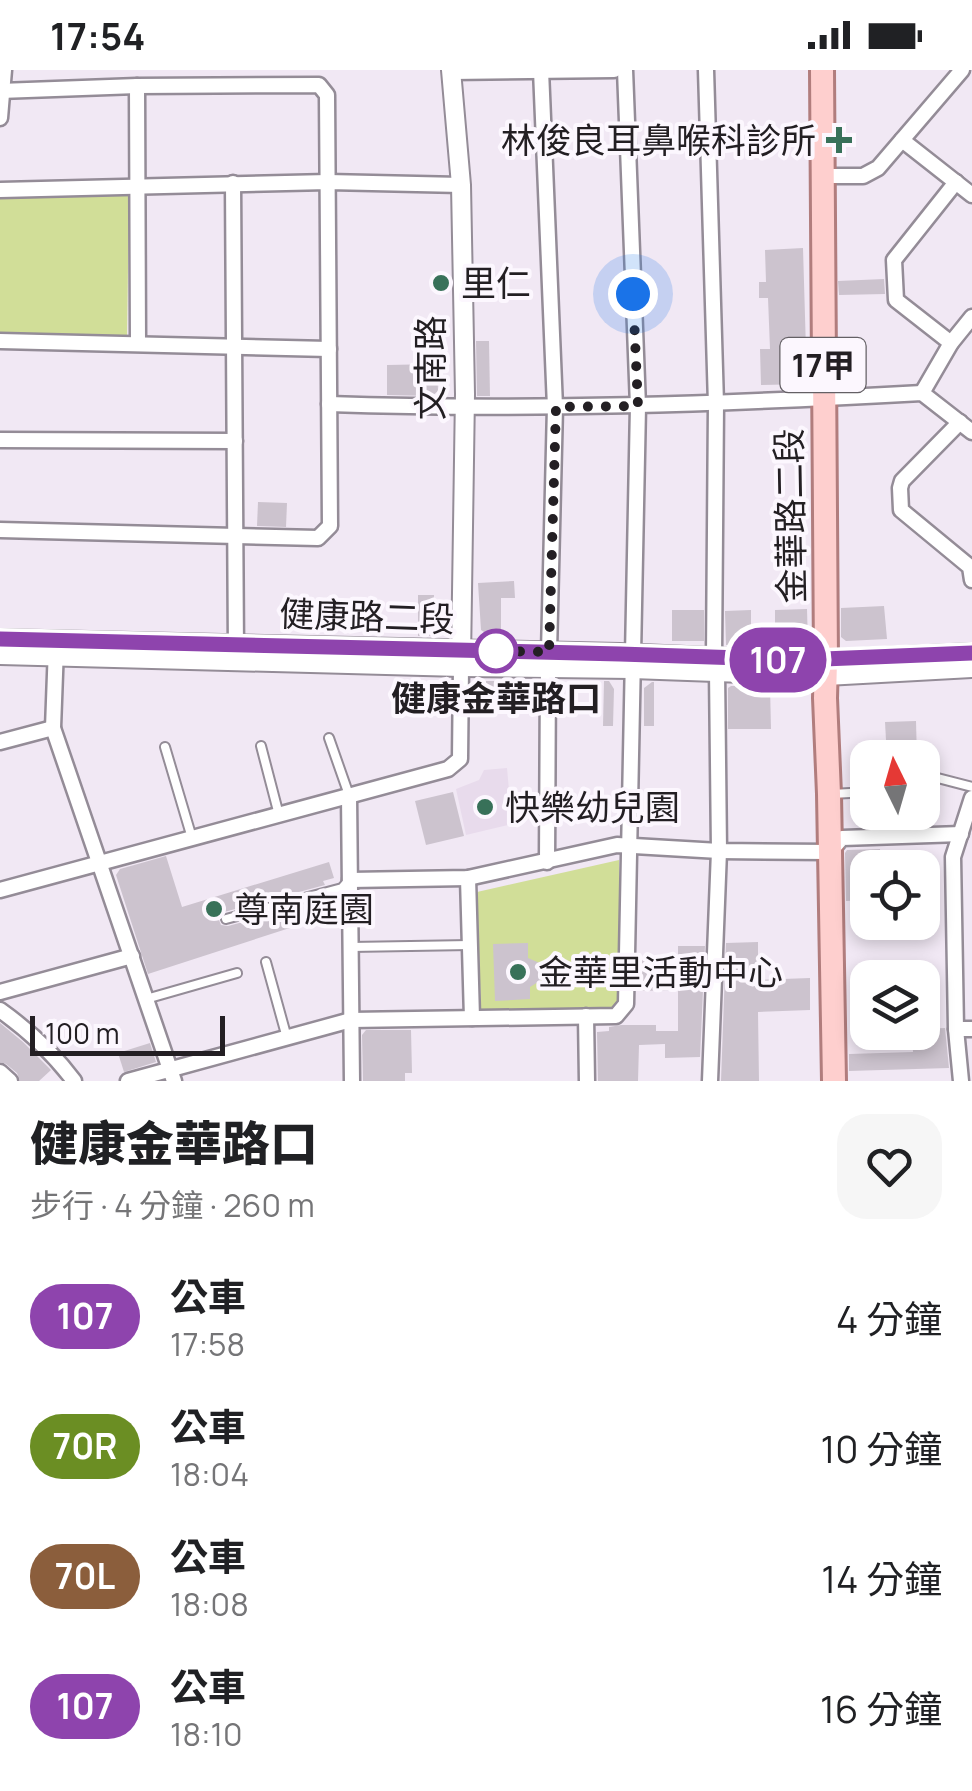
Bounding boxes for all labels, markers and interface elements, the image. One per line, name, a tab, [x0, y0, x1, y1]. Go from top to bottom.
text: 17:54	[50, 9, 145, 61]
place label: 林俊良耳鼻喉科診所	[501, 116, 816, 164]
marker: 林俊良耳鼻喉科診所	[826, 127, 852, 153]
place label: 里仁	[461, 259, 531, 307]
your location	[608, 269, 658, 319]
marker: 里仁	[430, 272, 452, 294]
street label: 文南路	[406, 315, 454, 421]
road number: 17甲	[780, 338, 866, 392]
street label: 金華路二段	[764, 428, 816, 604]
street label: 健康路二段	[279, 589, 455, 643]
line badge: 107	[720, 628, 836, 692]
marker: 健康金華路口	[475, 630, 517, 672]
text: 107	[749, 636, 807, 684]
place label: 健康金華路口	[391, 674, 601, 722]
north arrow	[850, 740, 940, 830]
map controls	[850, 740, 940, 1050]
place label: 快樂幼兒園	[505, 783, 680, 831]
marker: 快樂幼兒園	[474, 796, 496, 818]
button: locate	[850, 850, 940, 940]
place label: 尊南庭園	[234, 885, 374, 933]
marker: 尊南庭園	[203, 898, 225, 920]
place label: 金華里活動中心	[538, 948, 783, 996]
button: layers	[850, 960, 940, 1050]
marker: 金華里活動中心	[507, 961, 529, 983]
scale bar	[30, 1011, 225, 1056]
text: 100 m	[45, 1014, 119, 1052]
text: 健康金華路口	[30, 1110, 318, 1175]
button: heart	[837, 1114, 942, 1219]
text: 步行 · 4 分鐘 · 260 m	[30, 1183, 315, 1227]
text: 公車	[170, 1270, 246, 1322]
text: 107	[56, 1292, 114, 1340]
text: 4 分鐘	[836, 1292, 942, 1344]
text: 17:58	[170, 1322, 245, 1366]
text: 公車	[170, 1400, 246, 1452]
text: 70R	[53, 1422, 117, 1470]
text: 10 分鐘	[820, 1422, 942, 1474]
text: 18:04	[170, 1452, 249, 1496]
text: 公車	[170, 1530, 246, 1582]
text: 70L	[55, 1552, 115, 1600]
text: 14 分鐘	[821, 1552, 942, 1604]
text: 18:08	[170, 1582, 249, 1626]
text: 公車	[170, 1660, 246, 1712]
text: 107	[56, 1682, 114, 1730]
text: 16 分鐘	[820, 1682, 942, 1734]
text: 18:10	[170, 1712, 243, 1756]

